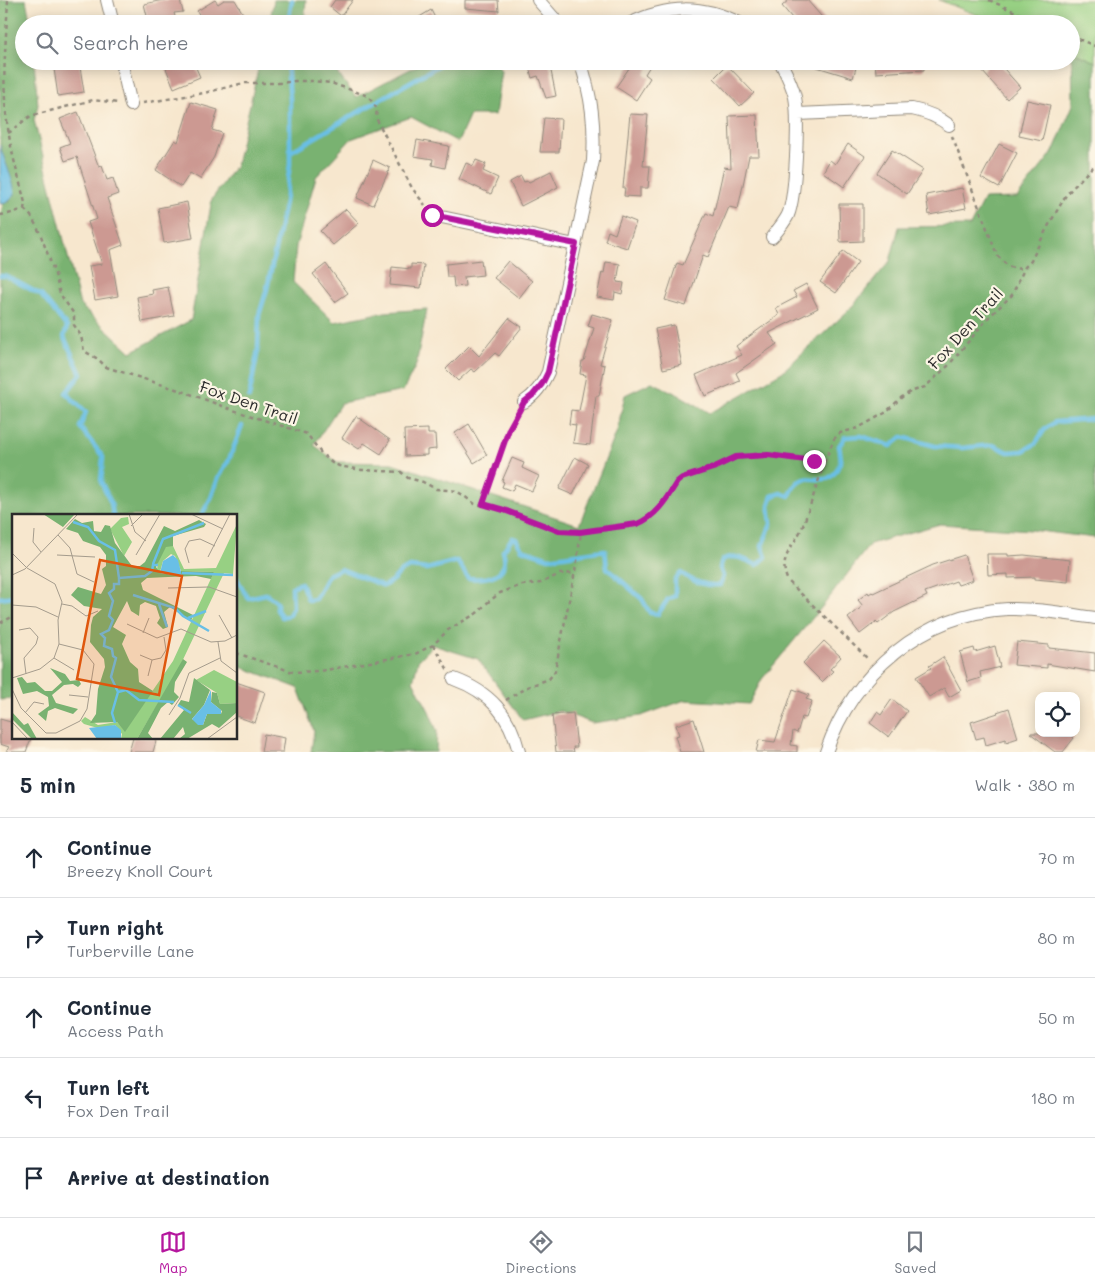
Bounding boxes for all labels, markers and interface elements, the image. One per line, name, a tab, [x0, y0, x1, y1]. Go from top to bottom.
search box	[15, 15, 1080, 70]
icon: search	[33, 29, 61, 57]
text: Search here	[73, 30, 189, 55]
route start	[421, 204, 444, 227]
street label: Fox Den Trail	[923, 283, 1007, 373]
street label: Fox Den Trail	[197, 375, 301, 429]
route end	[803, 450, 826, 473]
inset map	[12, 514, 238, 739]
map controls	[1035, 692, 1080, 737]
button: locate	[1035, 692, 1080, 737]
text: 5 min	[20, 771, 76, 798]
text: Walk · 380 m	[974, 774, 1075, 795]
text: Continue	[67, 835, 152, 860]
icon: ahead	[20, 844, 48, 872]
text: 70 m	[1038, 847, 1075, 868]
text: Breezy Knoll Court	[67, 860, 213, 881]
text: Turn right	[67, 915, 164, 940]
icon: right	[20, 924, 48, 952]
text: 80 m	[1038, 927, 1075, 948]
text: Turberville Lane	[67, 940, 194, 961]
text: Continue	[67, 995, 152, 1020]
icon: ahead	[20, 1004, 48, 1032]
text: 50 m	[1038, 1007, 1075, 1028]
text: Access Path	[67, 1020, 163, 1041]
text: Turn left	[67, 1075, 150, 1100]
icon: left	[20, 1084, 48, 1112]
text: 180 m	[1030, 1087, 1075, 1108]
text: Fox Den Trail	[67, 1100, 169, 1121]
icon: arrive	[20, 1164, 48, 1192]
text: Arrive at destination	[67, 1165, 270, 1190]
tab: Map	[159, 1228, 187, 1277]
tab: Directions	[505, 1228, 577, 1277]
tab: Saved	[894, 1228, 936, 1277]

